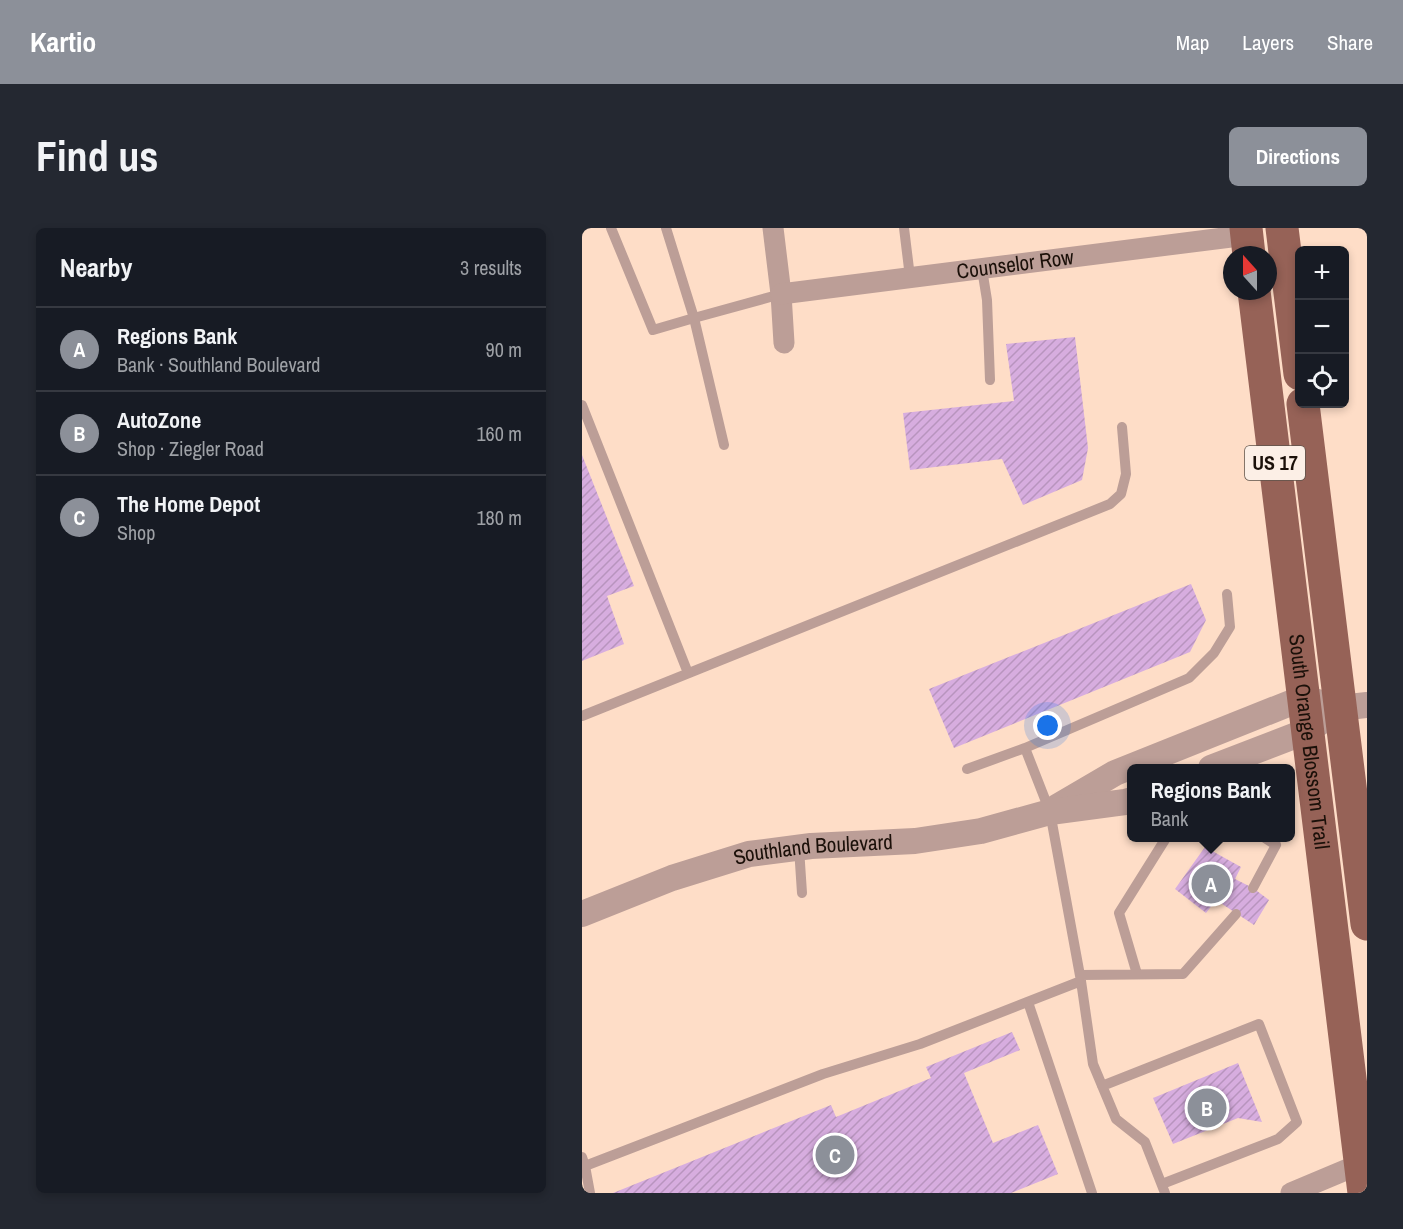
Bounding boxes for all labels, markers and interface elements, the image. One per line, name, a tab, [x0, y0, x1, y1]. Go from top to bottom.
text: Kartio	[30, 23, 96, 61]
text: Map	[1176, 28, 1209, 57]
text: Layers	[1242, 28, 1294, 57]
text: Share	[1327, 28, 1373, 57]
button: Directions	[1229, 127, 1367, 186]
text: Find us	[36, 128, 158, 184]
street label: Counselor Row	[955, 242, 1076, 286]
north arrow	[1223, 246, 1277, 300]
map controls	[1295, 246, 1349, 408]
button: +	[1295, 246, 1349, 300]
text: Nearby	[60, 250, 132, 285]
text: 3 results	[460, 254, 522, 281]
button: −	[1295, 300, 1349, 354]
text: Regions Bank	[117, 321, 237, 351]
text: A	[74, 336, 85, 363]
text: 90 m	[486, 336, 522, 363]
text: Bank · Southland Boulevard	[117, 351, 320, 378]
button: locate	[1295, 354, 1349, 408]
text: AutoZone	[117, 405, 201, 435]
text: B	[74, 420, 85, 447]
text: 160 m	[476, 420, 522, 447]
text: Shop · Ziegler Road	[117, 435, 264, 462]
road number: US 17	[1245, 446, 1305, 480]
text: The Home Depot	[117, 489, 260, 519]
text: C	[74, 504, 85, 531]
text: 180 m	[476, 504, 522, 531]
text: Shop	[117, 519, 155, 546]
street label: South Orange Blossom Trail	[1282, 632, 1337, 851]
your location	[1033, 711, 1062, 740]
popup	[1127, 764, 1295, 842]
text: Regions Bank	[1151, 775, 1271, 805]
text: Bank	[1151, 805, 1188, 832]
street label: Southland Boulevard	[730, 827, 893, 872]
pin: A	[1192, 862, 1230, 906]
pin: B	[1188, 1086, 1226, 1130]
pin: C	[816, 1132, 854, 1178]

